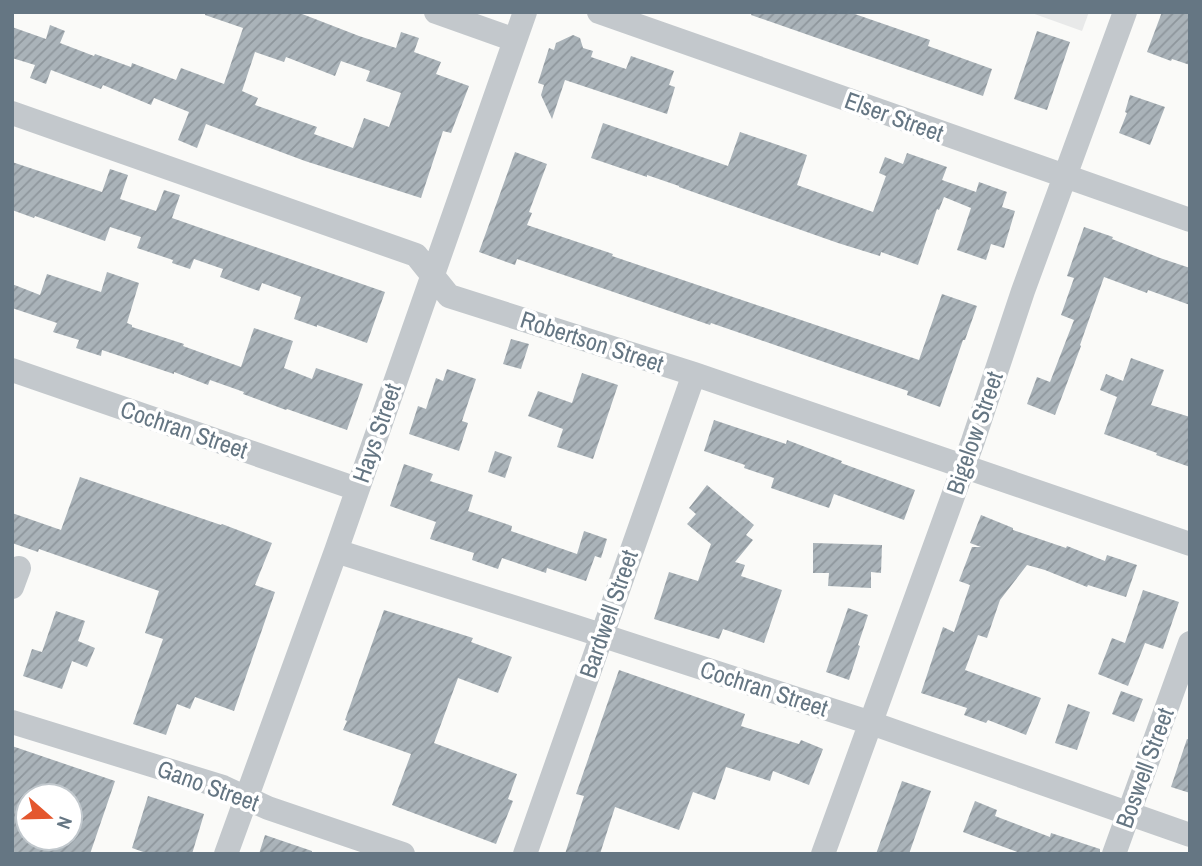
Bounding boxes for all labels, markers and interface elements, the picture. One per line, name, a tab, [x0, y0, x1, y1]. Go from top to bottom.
street label: Elser Street	[841, 83, 949, 149]
street label: Robertson Street	[517, 303, 668, 379]
street label: Bigelow Street	[938, 366, 1010, 498]
street label: Hays Street	[344, 378, 408, 486]
street label: Cochran Street	[117, 392, 253, 466]
street label: Bardwell Street	[571, 545, 645, 682]
street label: Cochran Street	[696, 652, 833, 724]
street label: Boswell Street	[1108, 703, 1181, 832]
street label: Gano Street	[153, 752, 264, 818]
north arrow	[14, 782, 84, 852]
text: N	[51, 813, 79, 833]

